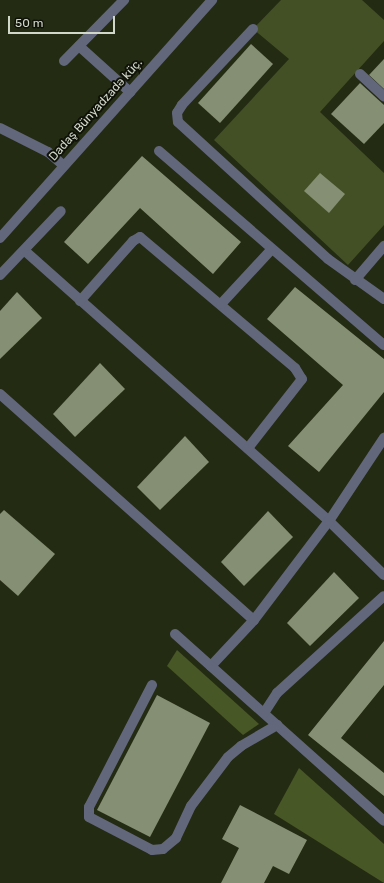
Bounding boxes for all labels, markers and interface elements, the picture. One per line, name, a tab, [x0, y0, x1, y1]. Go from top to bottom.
scale bar	[10, 8, 117, 34]
text: 50 m	[15, 16, 43, 30]
street label: Dadaş Bünyadzadə küç.	[46, 56, 146, 164]

